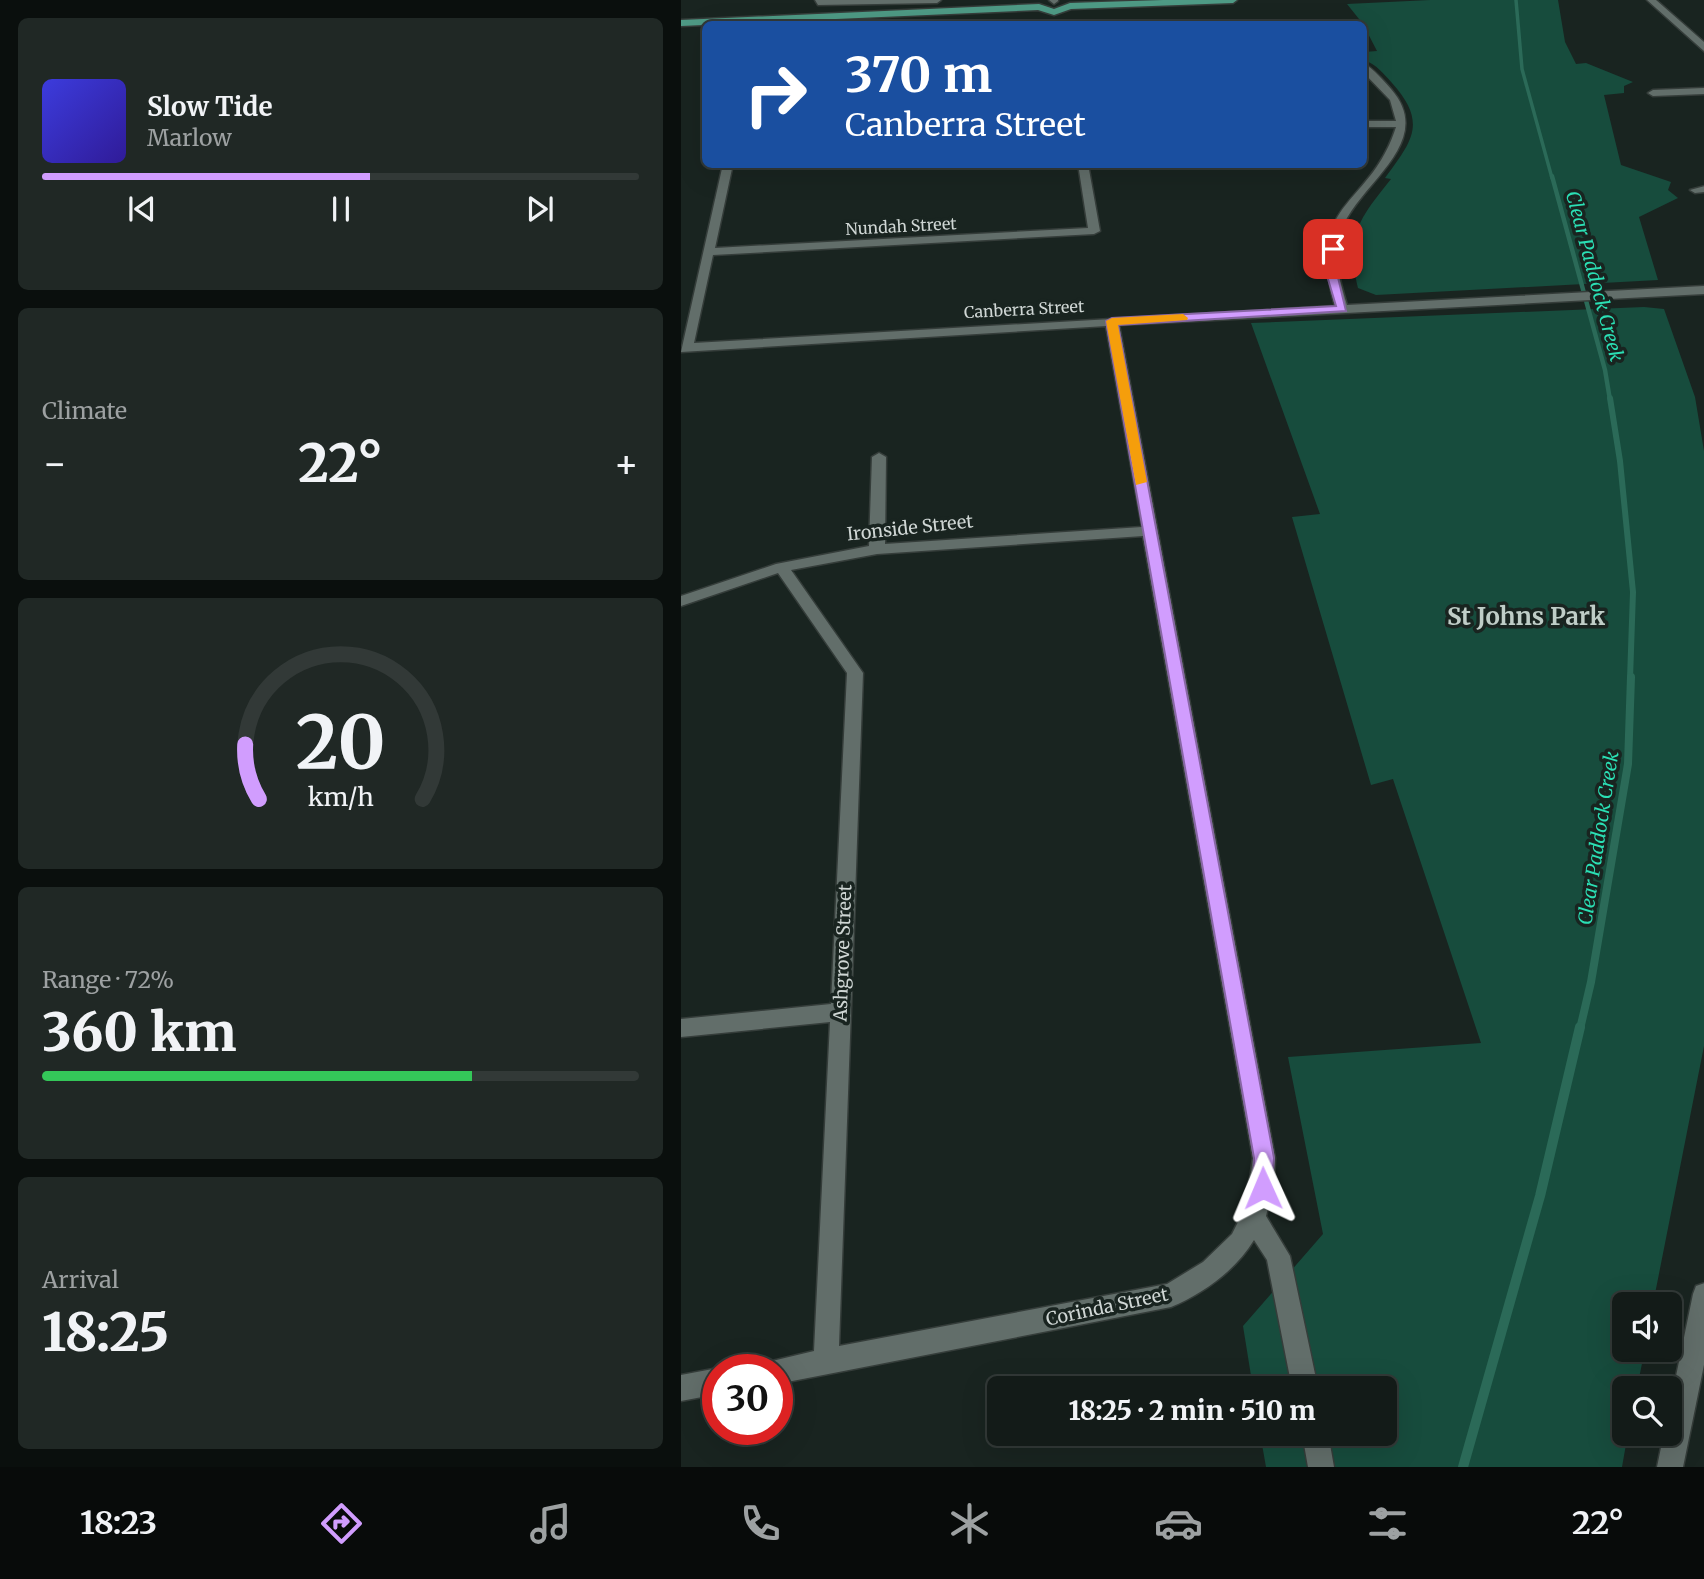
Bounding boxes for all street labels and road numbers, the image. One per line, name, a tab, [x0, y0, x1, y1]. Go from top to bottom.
street label: Nundah Street	[845, 213, 958, 239]
street label: Canberra Street	[963, 296, 1085, 322]
street label: Ironside Street	[846, 509, 974, 546]
street label: Ashgrove Street	[829, 884, 856, 1023]
street label: Corinda Street	[1044, 1282, 1170, 1331]

